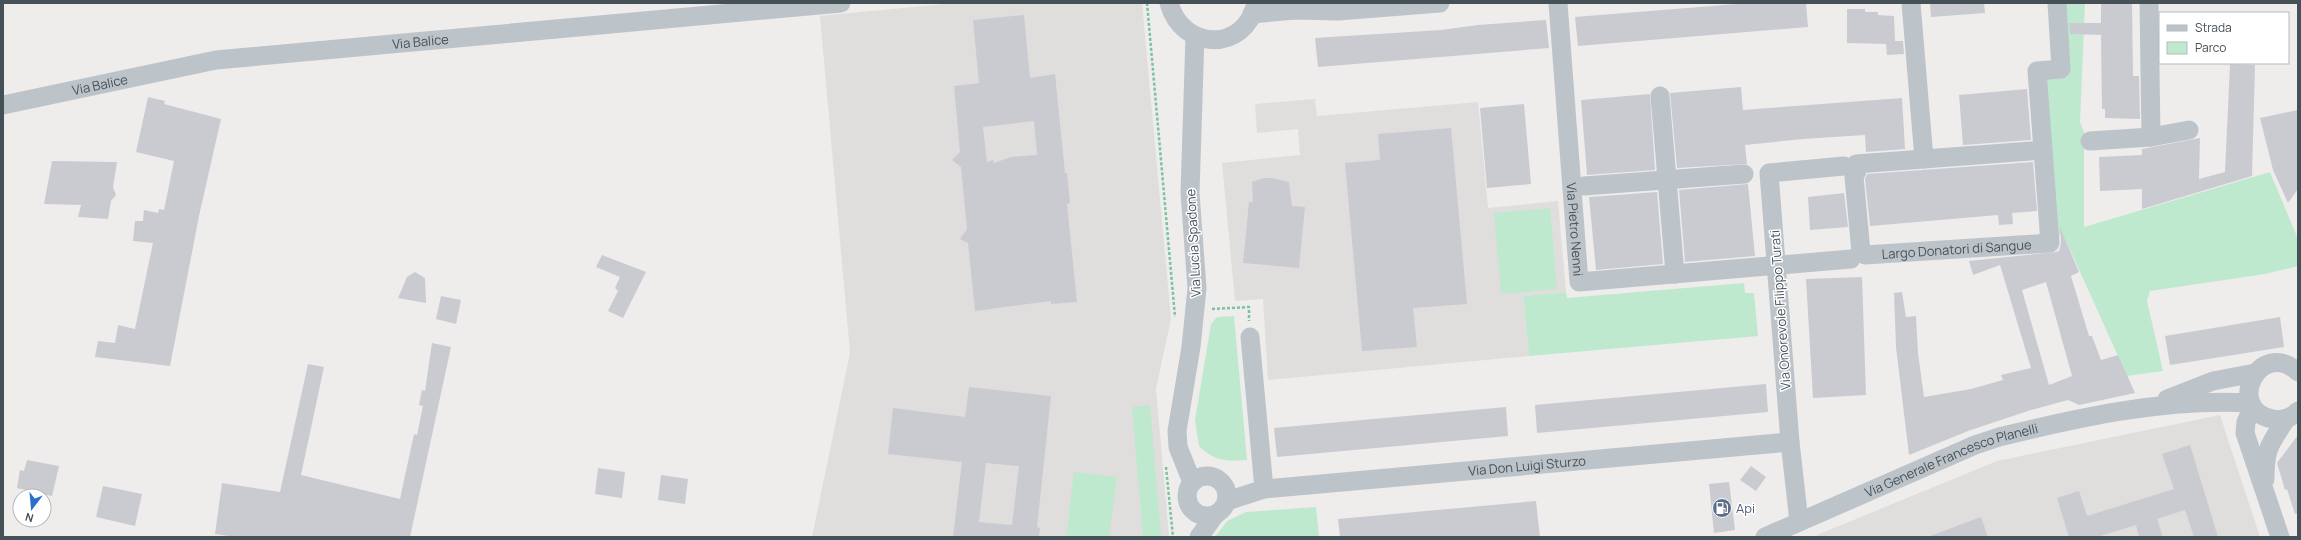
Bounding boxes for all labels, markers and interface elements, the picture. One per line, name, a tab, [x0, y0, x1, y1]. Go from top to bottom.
legend	[2159, 12, 2289, 64]
text: Strada	[2195, 19, 2232, 36]
street label: Via Balice	[392, 30, 450, 53]
text: Parco	[2195, 39, 2226, 56]
street label: Via Balice	[70, 70, 130, 99]
street label: Via Pietro Nenni	[1563, 182, 1588, 277]
street label: Via Lucia Spadone	[1181, 188, 1205, 298]
street label: Via Onorevole Filippo Turati	[1765, 229, 1795, 391]
street label: Largo Donatori di Sangue	[1881, 235, 2032, 263]
street label: Via Generale Francesco Planelli	[1862, 419, 2040, 501]
street label: Via Don Luigi Sturzo	[1468, 451, 1587, 480]
north arrow	[12, 488, 52, 528]
fuel station icon: Api	[1711, 497, 1733, 519]
place label: Api	[1736, 499, 1755, 517]
text: N	[23, 510, 35, 526]

